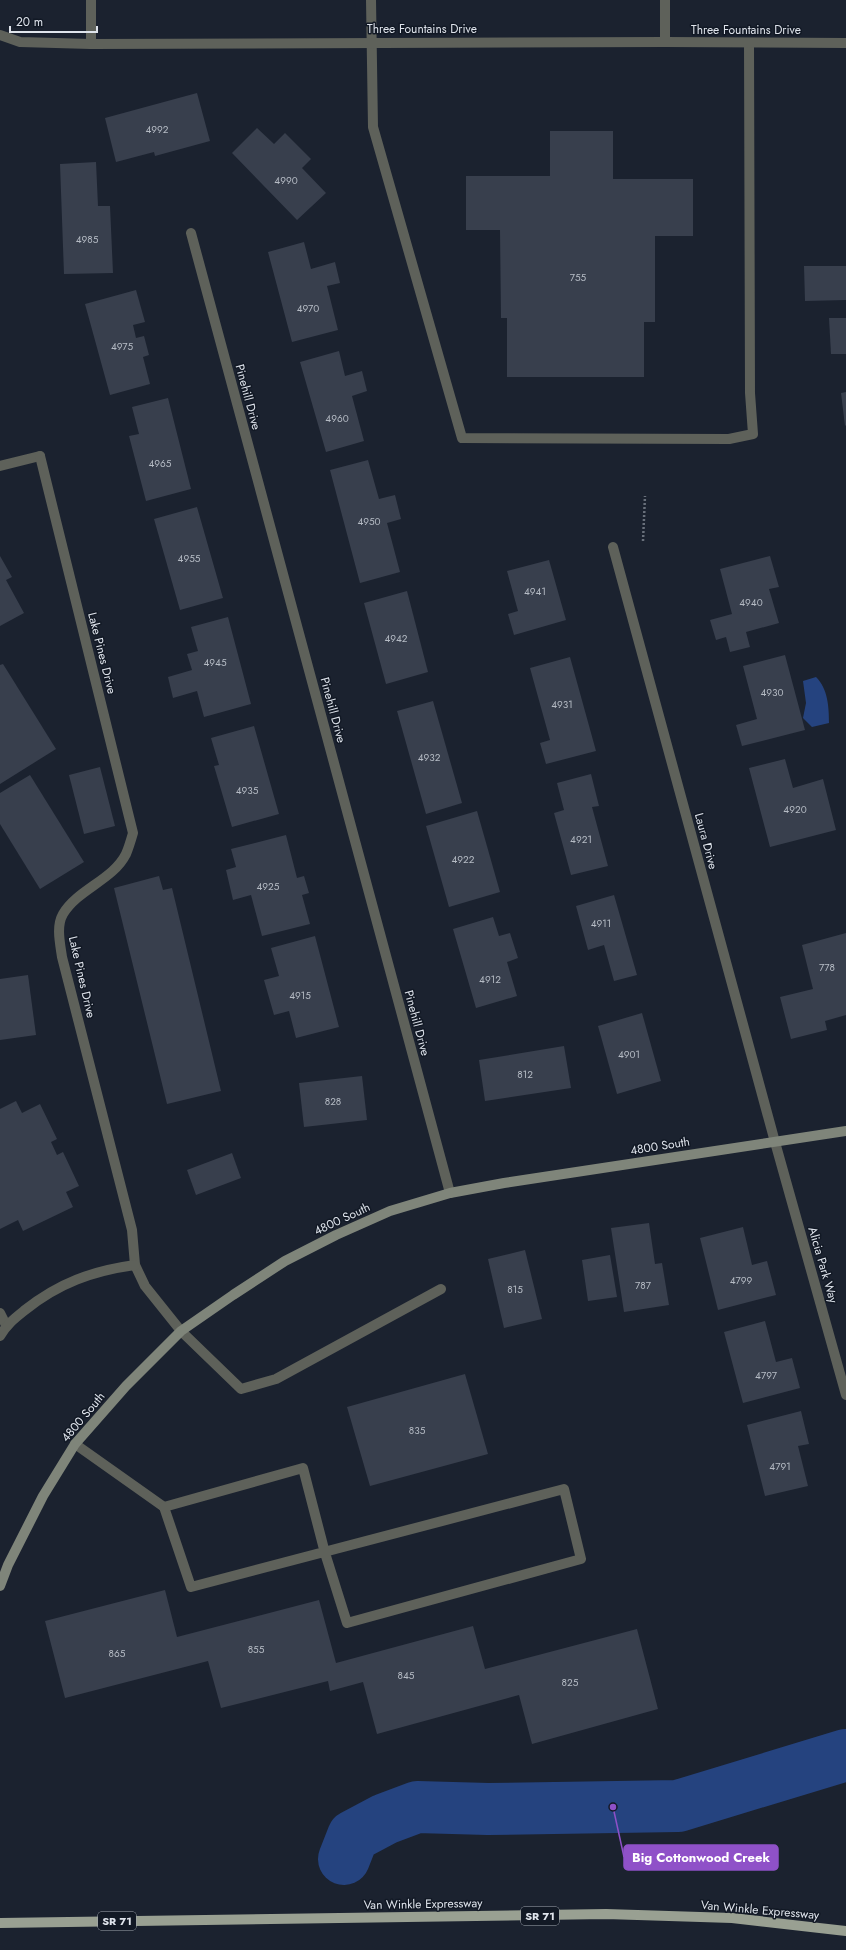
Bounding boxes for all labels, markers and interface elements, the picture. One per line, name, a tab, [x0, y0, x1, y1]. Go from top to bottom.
scale bar	[10, 8, 97, 34]
text: 20 m	[16, 13, 43, 31]
street label: Three Fountains Drive	[367, 20, 477, 38]
street label: Three Fountains Drive	[691, 21, 801, 39]
house number: 4992	[145, 122, 169, 137]
house number: 4990	[274, 173, 298, 188]
house number: 4985	[76, 232, 99, 247]
house number: 755	[570, 270, 587, 285]
house number: 4970	[297, 301, 319, 316]
house number: 4975	[111, 339, 133, 354]
street label: Pinehill Drive	[231, 362, 265, 432]
house number: 4960	[325, 411, 349, 426]
house number: 4965	[149, 456, 172, 471]
house number: 4950	[357, 514, 381, 529]
house number: 4955	[178, 551, 201, 566]
house number: 4941	[524, 584, 546, 599]
house number: 4940	[739, 595, 763, 610]
street label: Lake Pines Drive	[83, 610, 121, 696]
house number: 4942	[384, 631, 408, 646]
house number: 4945	[203, 655, 227, 670]
street label: Pinehill Drive	[316, 675, 350, 745]
house number: 4930	[760, 685, 784, 700]
house number: 4931	[551, 697, 573, 712]
house number: 4932	[418, 750, 441, 765]
house number: 4935	[236, 783, 259, 798]
house number: 4920	[783, 802, 807, 817]
street label: Laura Drive	[690, 811, 722, 871]
house number: 4921	[570, 832, 592, 847]
house number: 4922	[452, 852, 475, 867]
house number: 4925	[257, 879, 280, 894]
house number: 4911	[591, 916, 611, 931]
street label: Lake Pines Drive	[64, 934, 100, 1020]
house number: 778	[819, 960, 835, 975]
house number: 4912	[479, 972, 501, 987]
house number: 4915	[289, 988, 311, 1003]
street label: Pinehill Drive	[400, 988, 434, 1058]
house number: 4901	[618, 1047, 640, 1062]
house number: 812	[517, 1067, 533, 1082]
house number: 828	[325, 1094, 341, 1109]
street label: 4800 South	[629, 1132, 691, 1160]
street label: 4800 South	[311, 1198, 373, 1240]
street label: Alicia Park Way	[804, 1225, 843, 1306]
house number: 4799	[730, 1273, 753, 1288]
house number: 787	[635, 1278, 652, 1293]
house number: 815	[507, 1282, 523, 1297]
house number: 4797	[755, 1368, 778, 1383]
street label: 4800 South	[57, 1388, 109, 1446]
house number: 835	[409, 1423, 426, 1438]
house number: 4791	[769, 1459, 791, 1474]
house number: 855	[248, 1642, 265, 1657]
house number: 865	[109, 1646, 126, 1661]
house number: 845	[398, 1668, 415, 1683]
house number: 825	[562, 1675, 579, 1690]
callout: Big Cottonwood Creek	[624, 1845, 778, 1870]
text: Big Cottonwood Creek	[632, 1848, 770, 1867]
street label: Van Winkle Expressway	[363, 1894, 483, 1914]
street label: Van Winkle Expressway	[700, 1896, 821, 1924]
road number: SR 71	[521, 1907, 559, 1925]
road number: SR 71	[98, 1912, 136, 1930]

